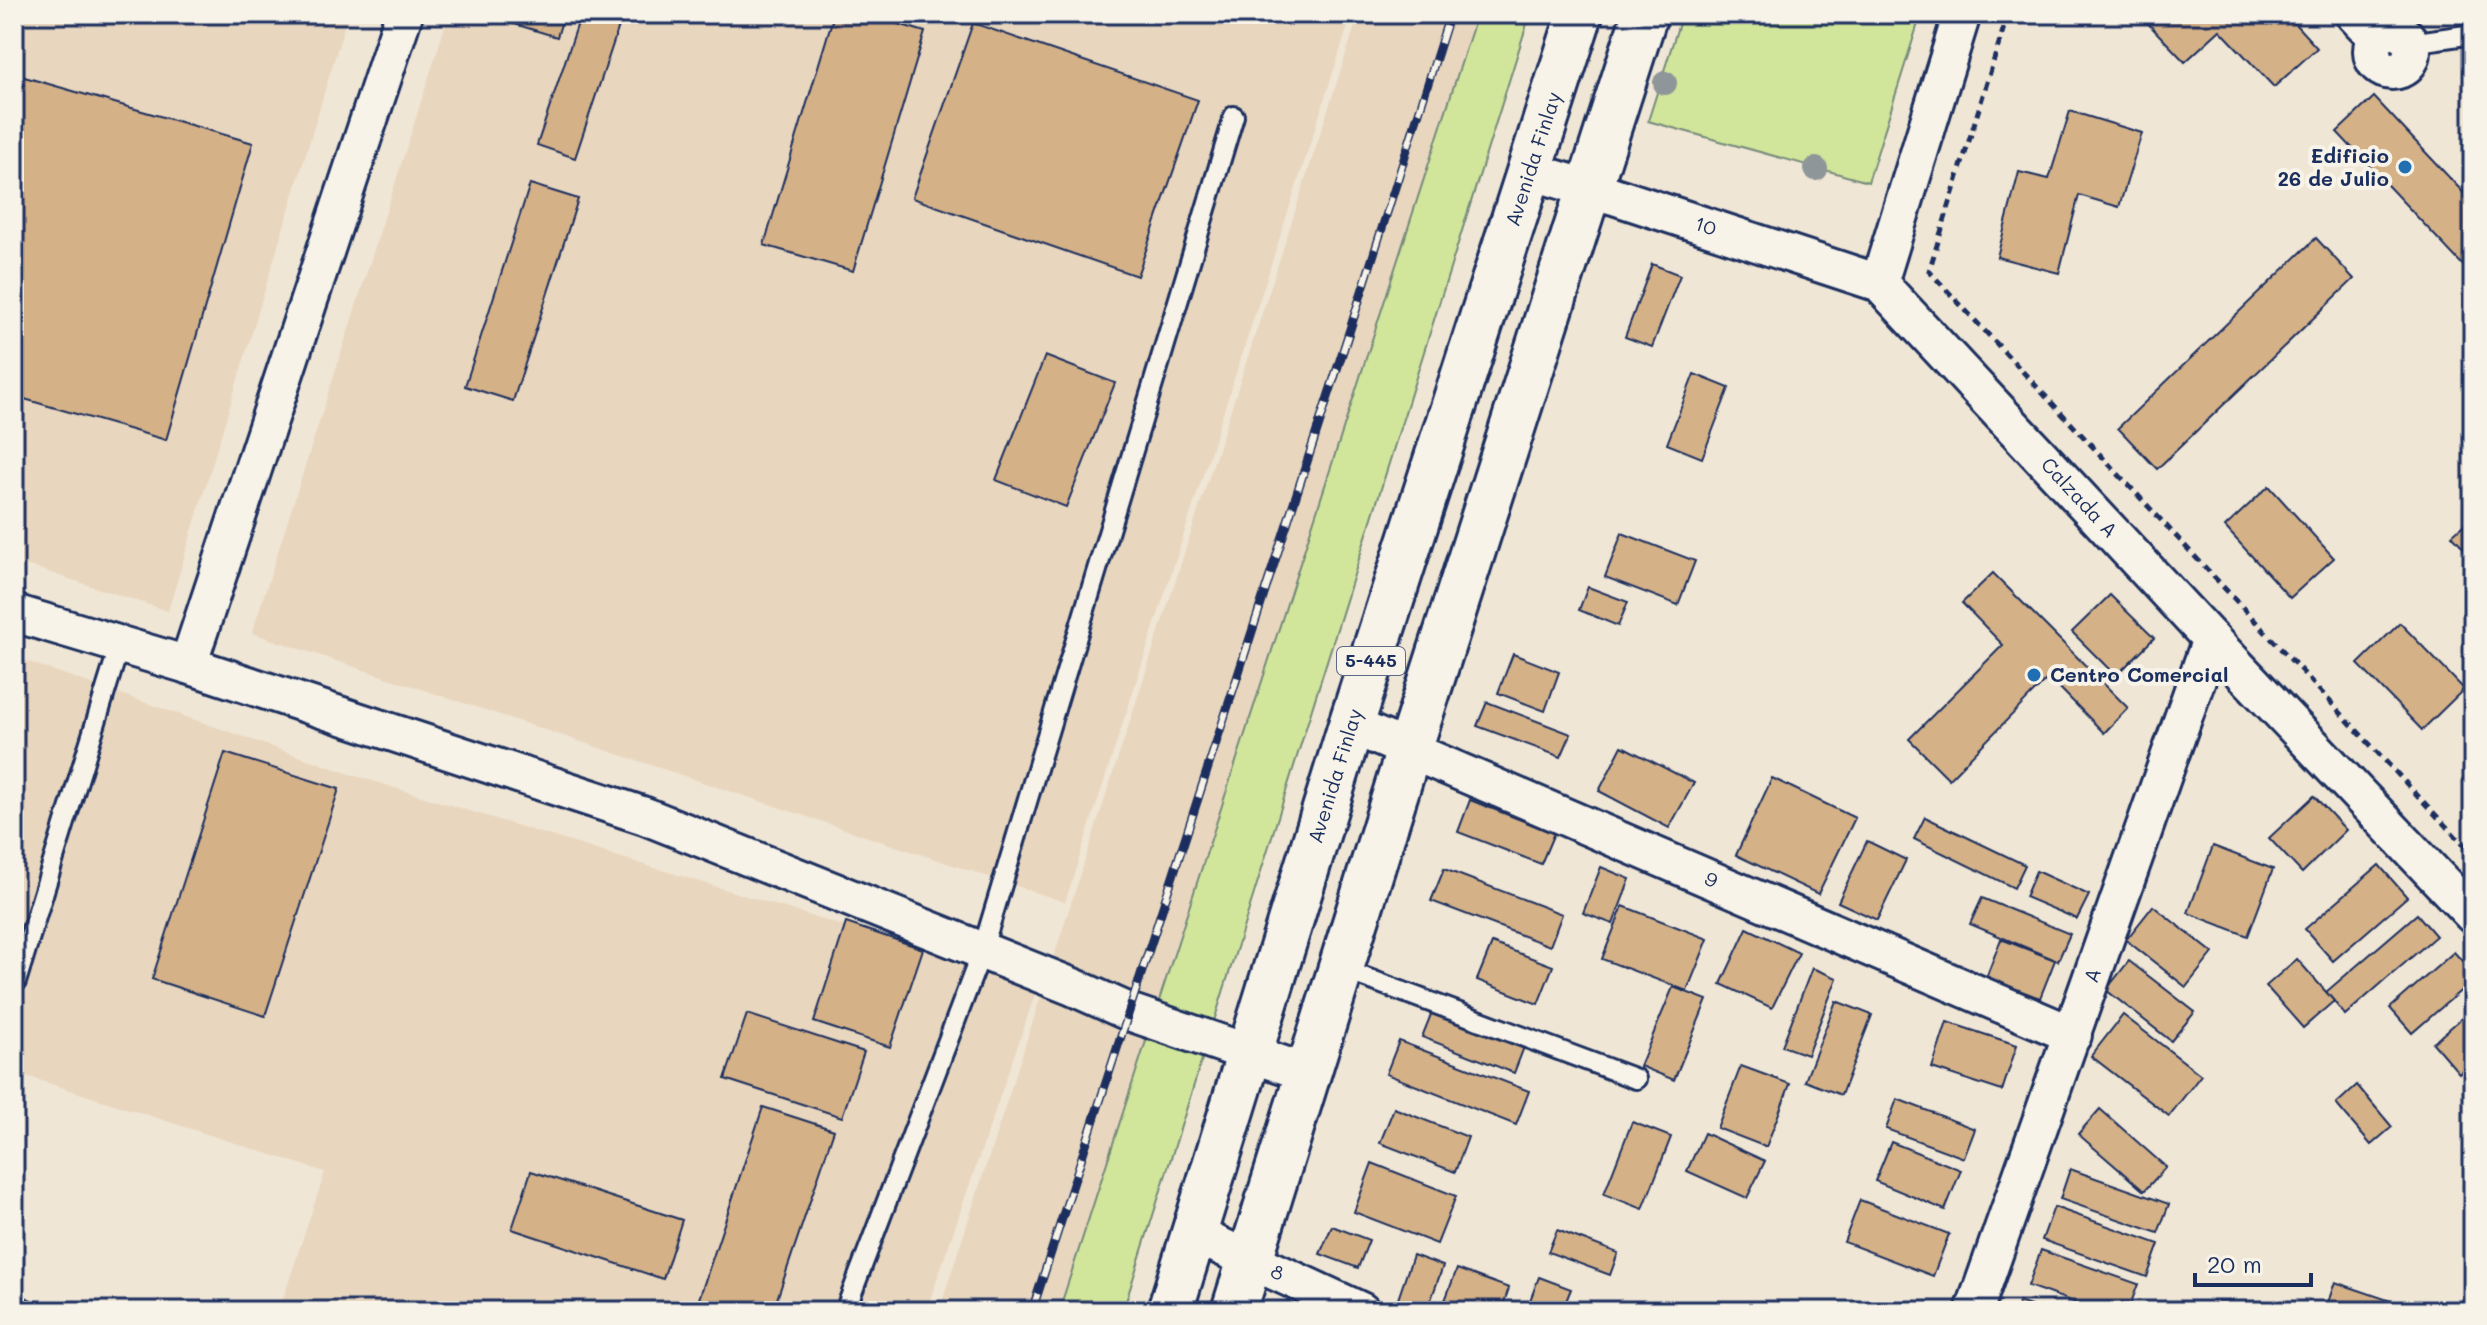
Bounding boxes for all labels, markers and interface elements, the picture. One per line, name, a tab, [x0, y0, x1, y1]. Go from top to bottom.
street label: Avenida Finlay	[1499, 88, 1566, 229]
place label: Edificio 26 de Julio	[2278, 142, 2389, 191]
marker: Edificio 26 de Julio	[2396, 158, 2414, 176]
street label: 10	[1692, 209, 1720, 241]
street label: Calzada A	[2036, 451, 2124, 543]
road number: 5-445	[1337, 647, 1405, 675]
place label: Centro Comercial	[2050, 661, 2228, 687]
marker: Centro Comercial	[2025, 666, 2043, 684]
street label: Avenida Finlay	[1301, 705, 1368, 846]
street label: 9	[1701, 864, 1722, 893]
street label: A	[2077, 964, 2106, 986]
scale bar	[2195, 1237, 2311, 1287]
text: 20 m	[2207, 1248, 2262, 1279]
street label: 8	[1267, 1257, 1289, 1286]

